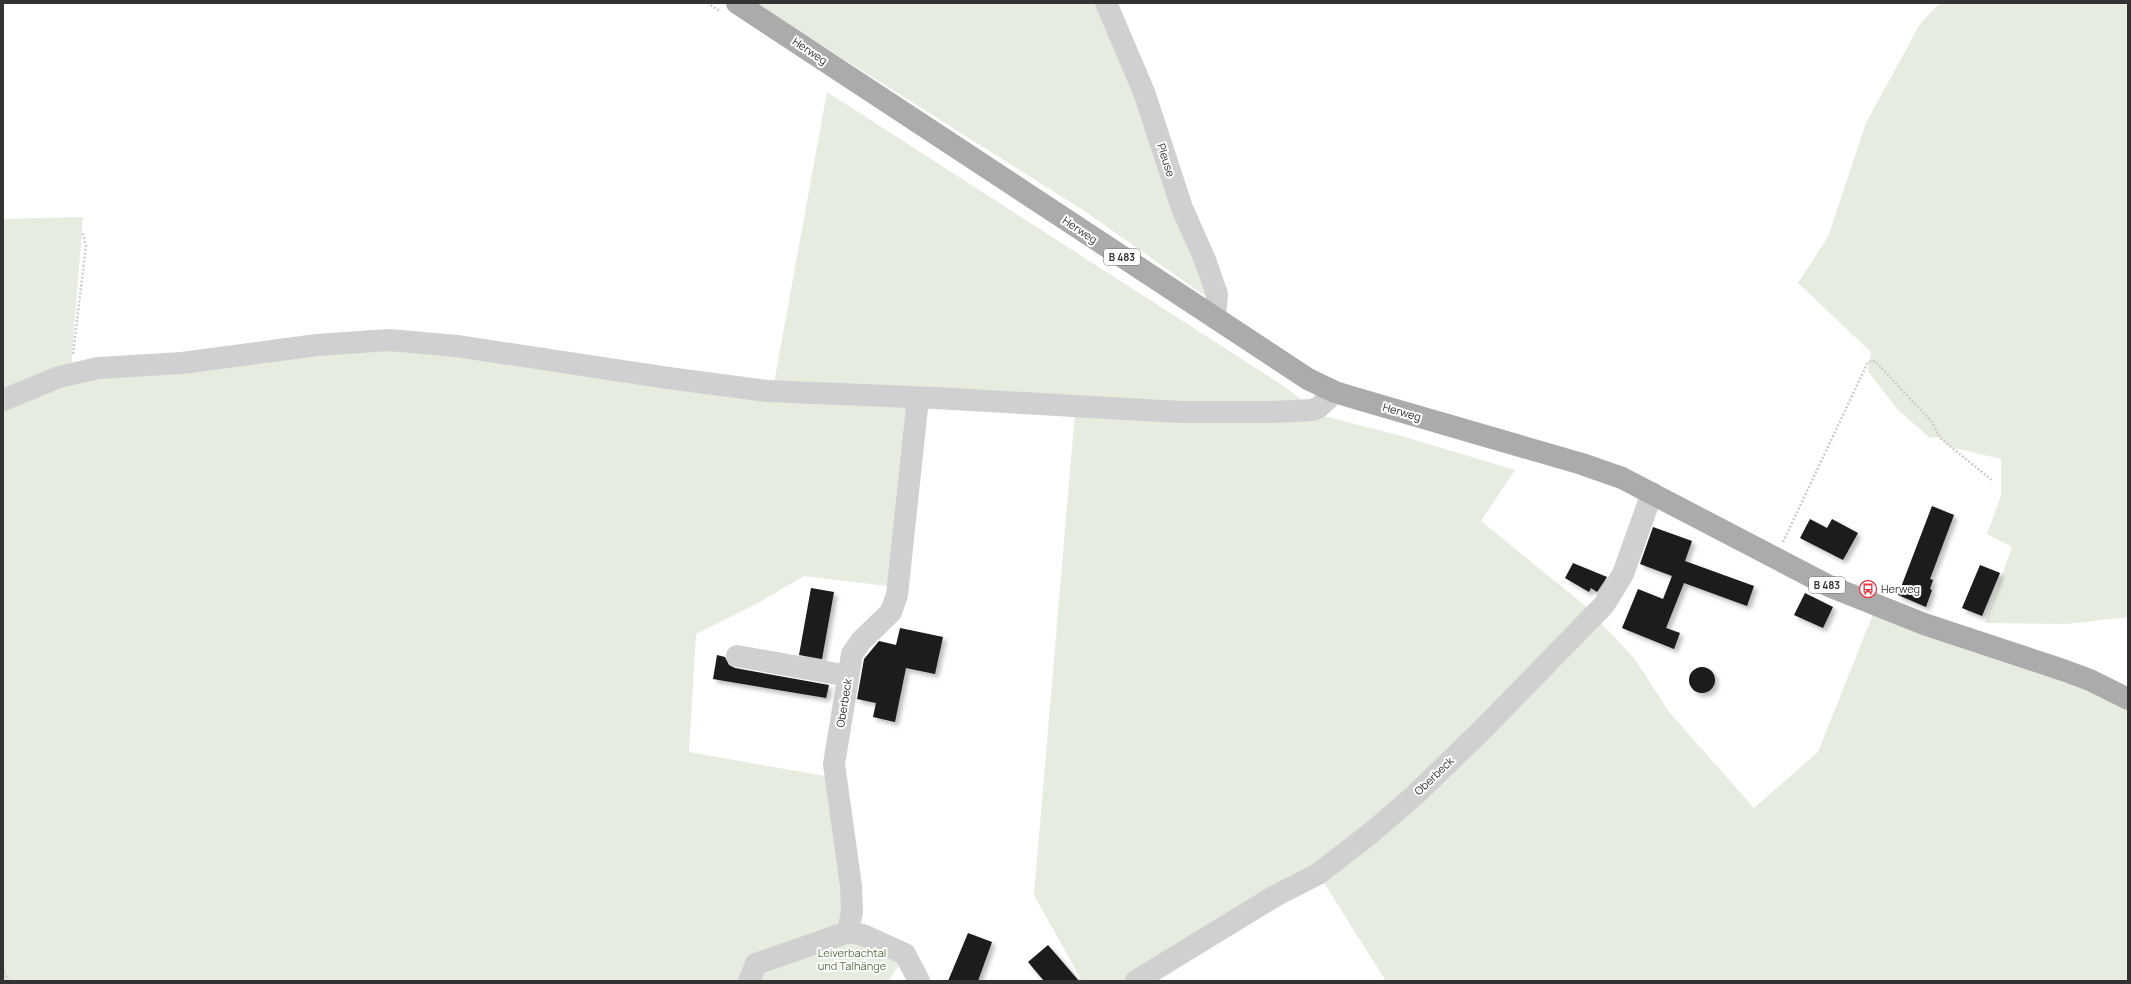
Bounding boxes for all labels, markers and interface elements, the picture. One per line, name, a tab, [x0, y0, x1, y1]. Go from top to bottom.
street label: Herweg	[790, 33, 831, 68]
street label: Pleuse	[1154, 141, 1179, 179]
street label: Herweg	[1060, 212, 1101, 247]
road number: B 483	[1104, 249, 1140, 265]
street label: Herweg	[1381, 399, 1423, 424]
road number: B 483	[1809, 577, 1845, 593]
bus stop icon: Herweg	[1858, 579, 1878, 599]
place label: Herweg	[1881, 581, 1920, 596]
street label: Oberbeck	[832, 677, 855, 728]
street label: Oberbeck	[1411, 753, 1457, 798]
park label: Leiverbachtal und Talhänge	[818, 945, 887, 973]

